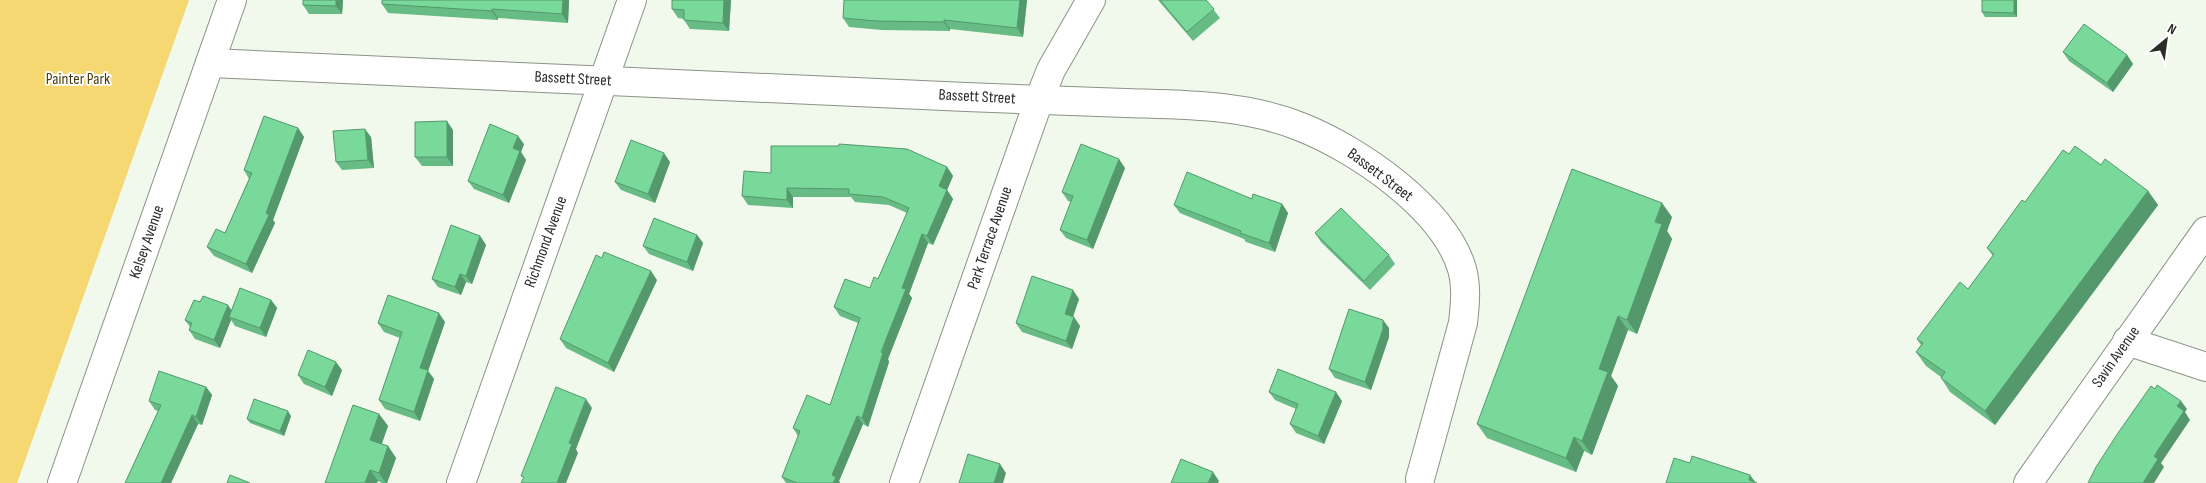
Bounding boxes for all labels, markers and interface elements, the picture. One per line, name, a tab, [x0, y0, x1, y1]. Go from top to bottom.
north arrow	[2141, 15, 2191, 65]
text: N	[2165, 20, 2179, 38]
street label: Bassett Street	[534, 67, 612, 91]
park label: Painter Park	[46, 70, 110, 89]
street label: Bassett Street	[938, 85, 1016, 109]
street label: Bassett Street	[1344, 144, 1417, 206]
street label: Park Terrace Avenue	[964, 184, 1016, 292]
street label: Richmond Avenue	[521, 194, 571, 290]
street label: Kelsey Avenue	[126, 203, 168, 281]
street label: Savin Avenue	[2088, 323, 2144, 391]

